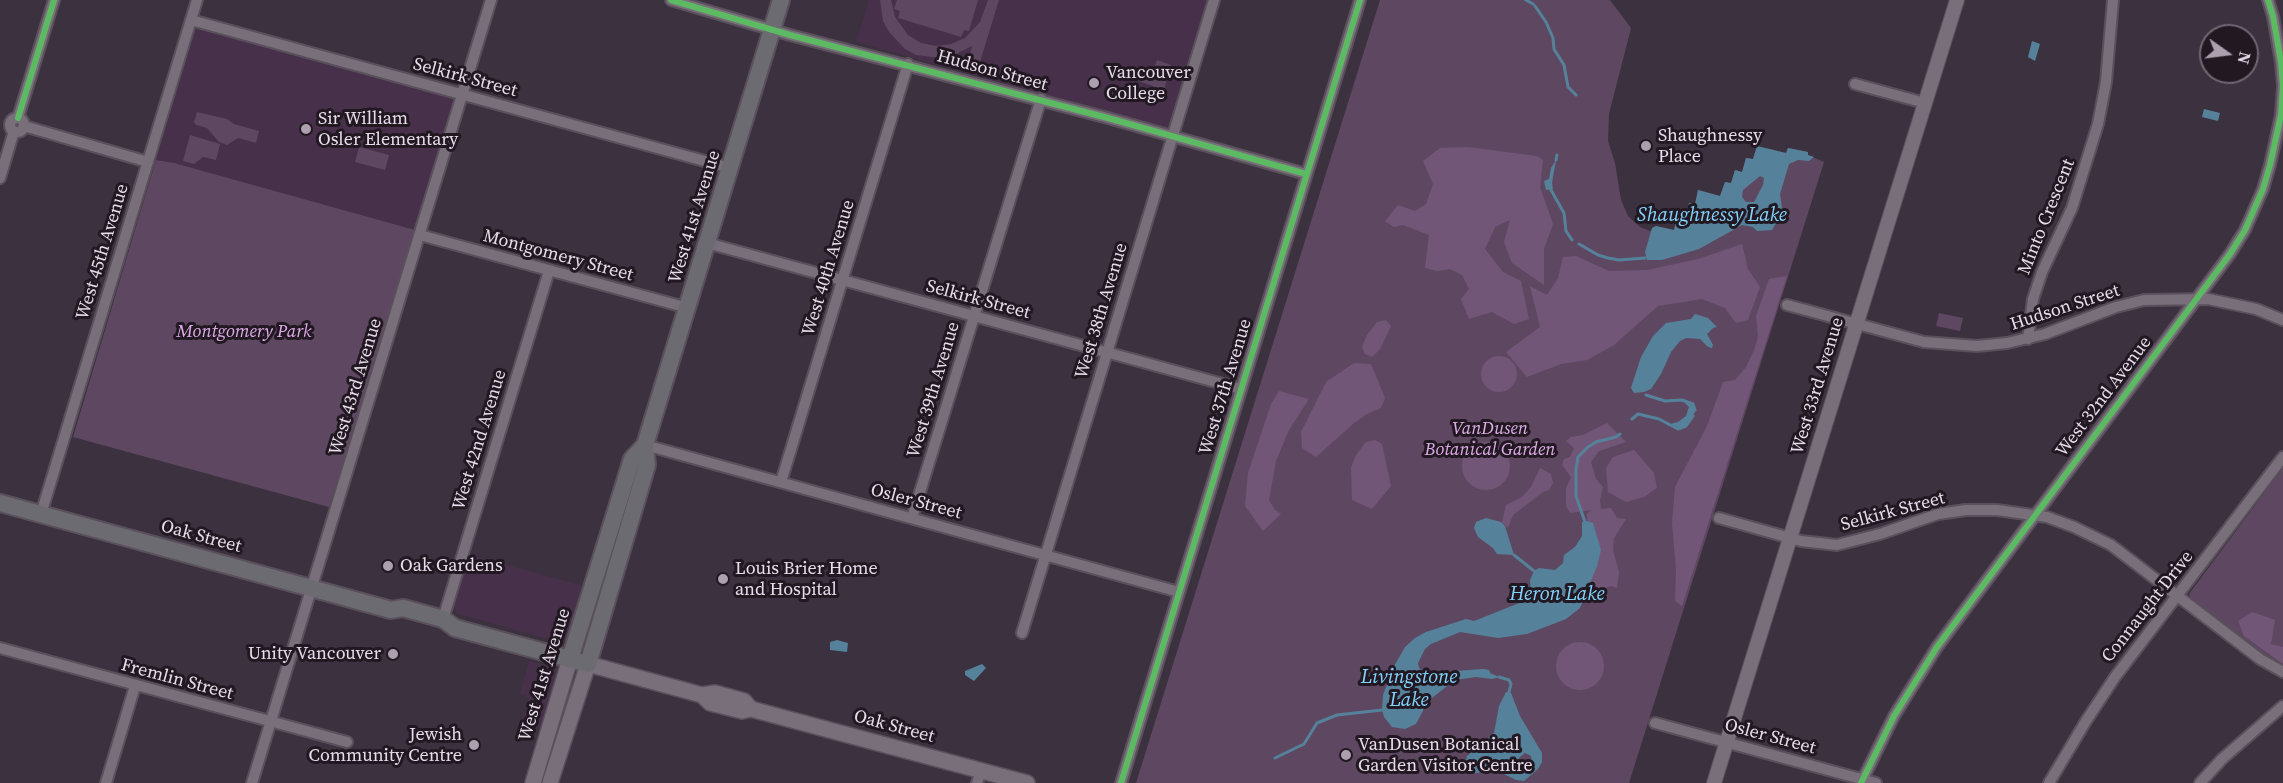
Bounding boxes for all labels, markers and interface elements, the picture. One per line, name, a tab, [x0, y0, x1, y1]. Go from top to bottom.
north arrow	[2199, 24, 2259, 84]
street label: Hudson Street	[934, 46, 1050, 96]
text: N	[2232, 50, 2257, 66]
street label: Selkirk Street	[411, 54, 519, 102]
place label: Vancouver College	[1106, 62, 1191, 104]
marker: Vancouver College	[1087, 76, 1101, 90]
place label: Sir William Osler Elementary	[318, 108, 458, 150]
marker: Sir William Osler Elementary	[299, 122, 313, 136]
place label: Shaughnessy Place	[1658, 125, 1762, 168]
marker: Shaughnessy Place	[1639, 139, 1653, 153]
street label: West 41st Avenue	[664, 148, 726, 286]
street label: Minto Crescent	[2014, 156, 2080, 278]
street label: West 45th Avenue	[72, 181, 134, 323]
street label: West 40th Avenue	[798, 197, 860, 339]
water label: Shaughnessy Lake	[1637, 204, 1787, 228]
street label: Montgomery Street	[481, 226, 635, 286]
street label: West 38th Avenue	[1071, 240, 1133, 382]
street label: Selkirk Street	[924, 276, 1032, 324]
street label: Hudson Street	[2008, 280, 2122, 336]
street label: West 33rd Avenue	[1787, 315, 1849, 457]
street label: West 43rd Avenue	[325, 316, 387, 458]
street label: West 37th Avenue	[1195, 316, 1257, 458]
street label: West 39th Avenue	[903, 319, 965, 461]
park label: Montgomery Park	[176, 321, 312, 343]
street label: West 32nd Avenue	[2052, 332, 2156, 462]
street label: West 42nd Avenue	[448, 367, 512, 513]
park label: VanDusen Botanical Garden	[1425, 418, 1555, 460]
street label: Osler Street	[868, 480, 964, 524]
street label: Selkirk Street	[1839, 488, 1947, 536]
street label: Oak Street	[158, 516, 244, 558]
street label: Connaught Drive	[2098, 547, 2198, 667]
place label: Oak Gardens	[400, 555, 503, 577]
place label: Louis Brier Home and Hospital	[735, 558, 878, 600]
marker: Oak Gardens	[381, 559, 395, 573]
marker: Louis Brier Home and Hospital	[716, 572, 730, 586]
water label: Heron Lake	[1509, 583, 1605, 607]
street label: West 41st Avenue	[514, 606, 576, 744]
place label: Unity Vancouver	[248, 643, 381, 665]
marker: Unity Vancouver	[386, 647, 400, 661]
street label: Fremlin Street	[119, 655, 235, 705]
water label: Livingstone Lake	[1361, 666, 1457, 713]
street label: Oak Street	[851, 706, 937, 748]
street label: Osler Street	[1722, 715, 1818, 759]
place label: Jewish Community Centre	[309, 724, 462, 766]
place label: VanDusen Botanical Garden Visitor Centre	[1358, 734, 1533, 777]
marker: Jewish Community Centre	[467, 738, 481, 752]
marker: VanDusen Botanical Garden Visitor Centre	[1339, 748, 1353, 762]

